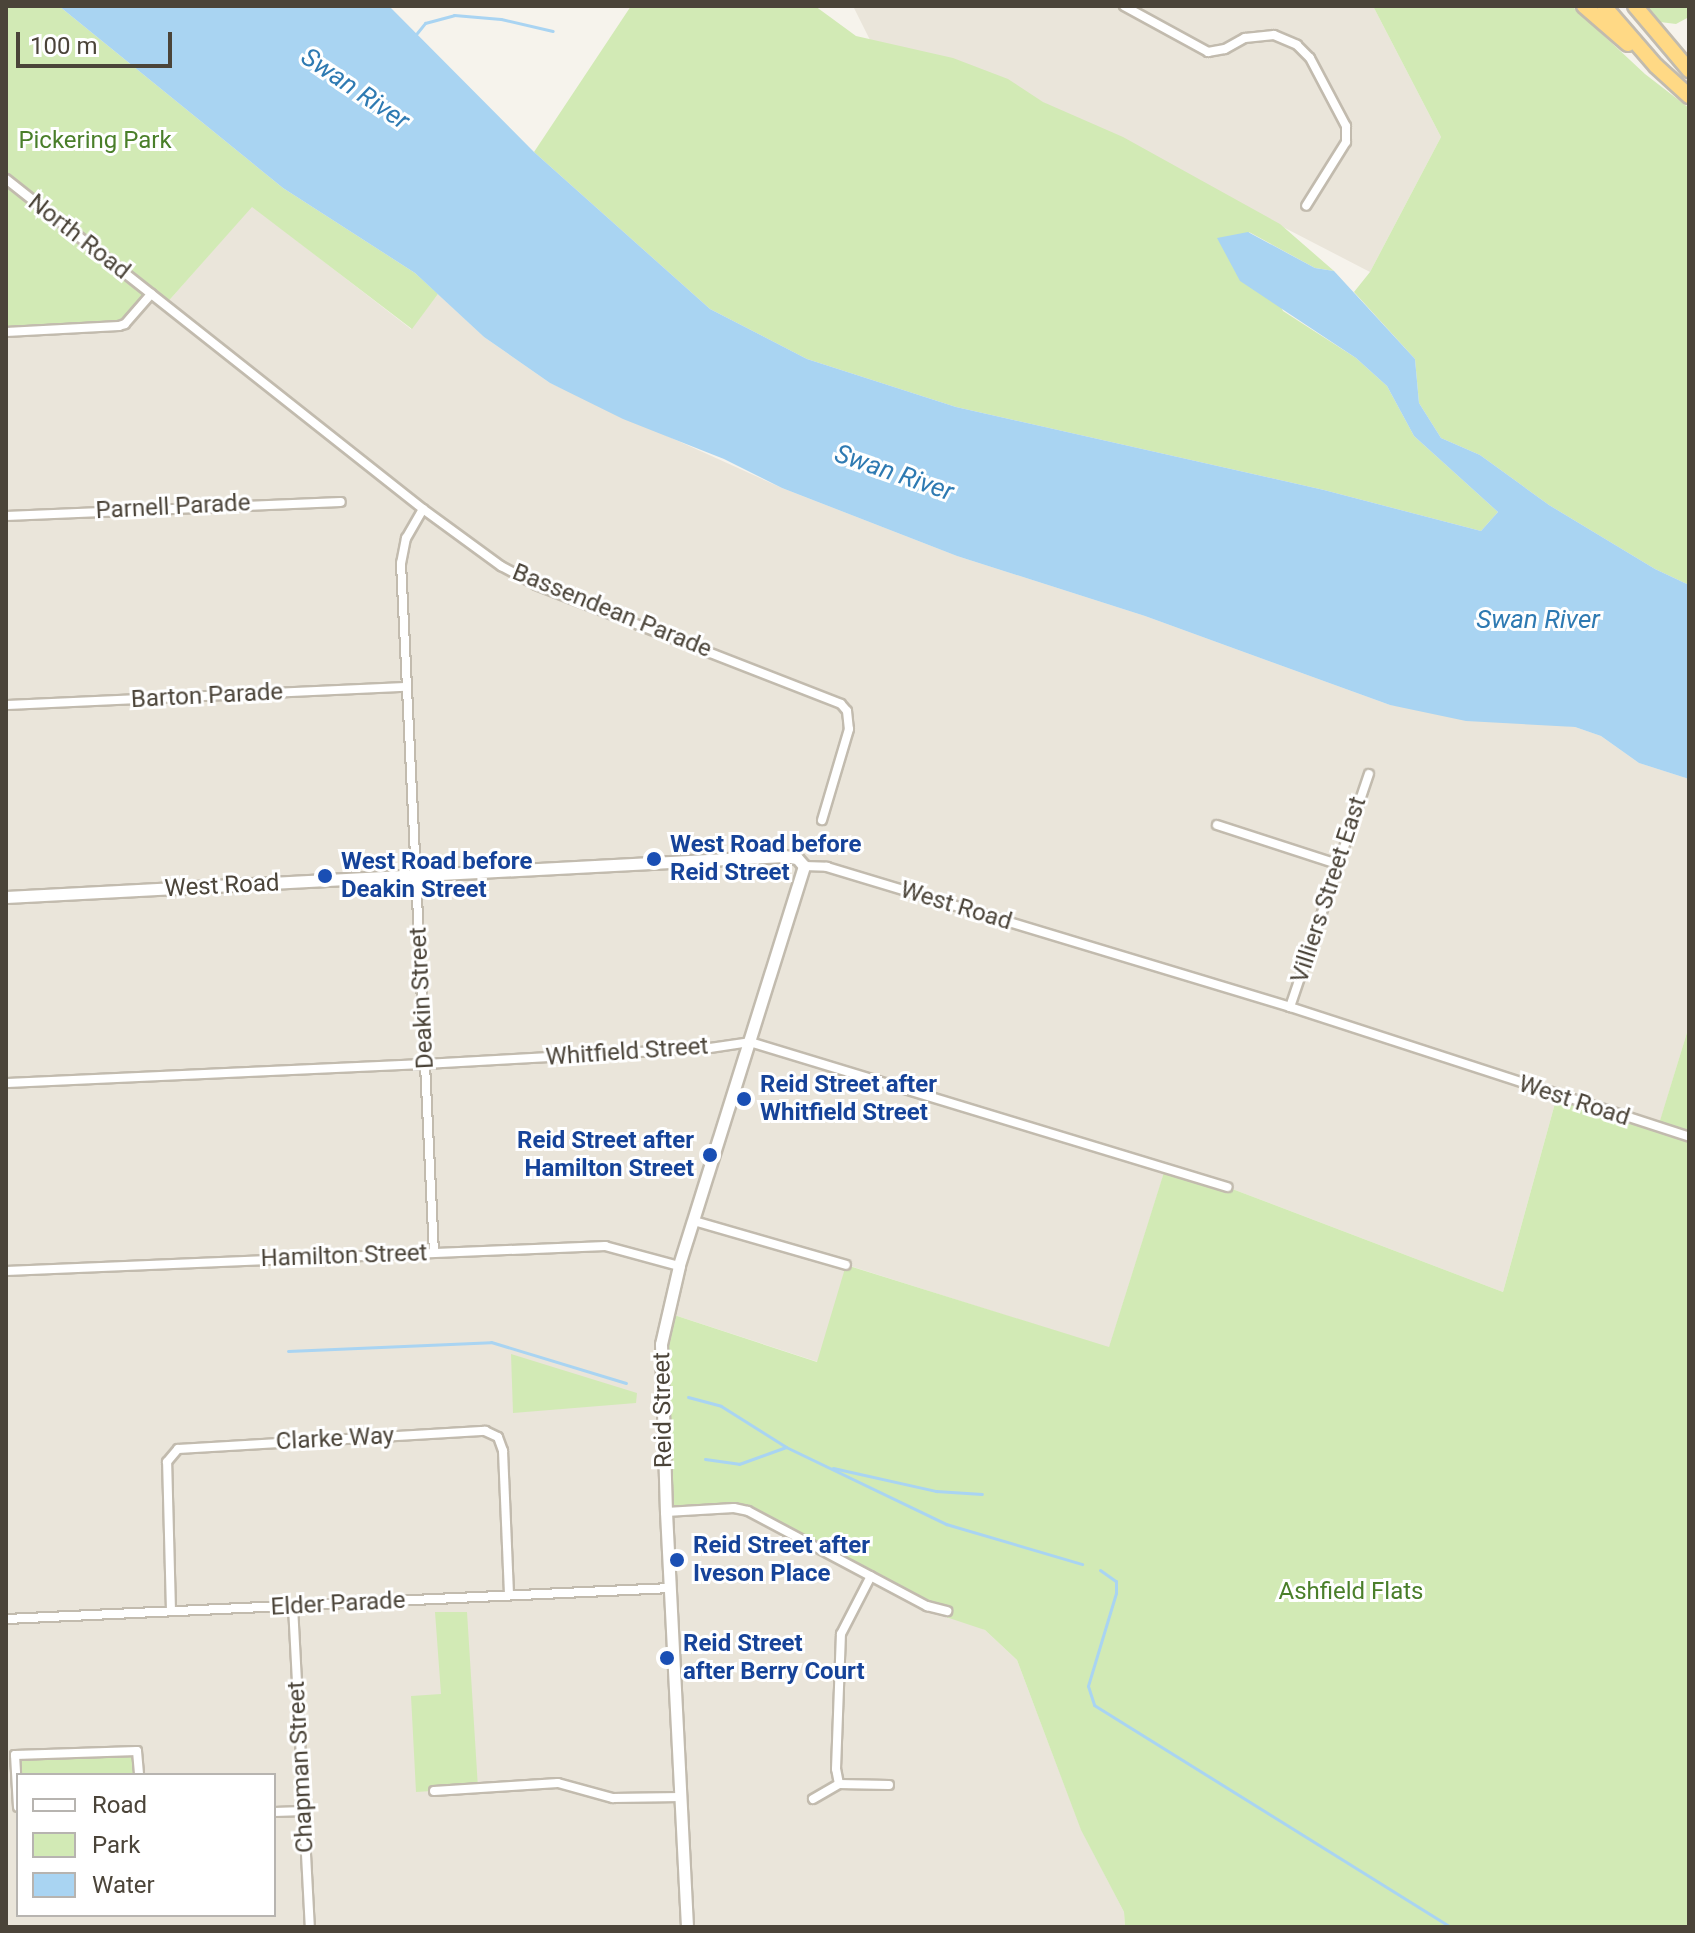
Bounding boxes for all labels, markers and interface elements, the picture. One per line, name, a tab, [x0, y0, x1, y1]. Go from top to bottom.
scale bar	[20, 16, 176, 66]
text: 100 m	[30, 32, 97, 60]
water label: Swan River	[295, 42, 415, 136]
park label: Pickering Park	[18, 127, 172, 155]
street label: North Road	[22, 188, 136, 286]
water label: Swan River	[830, 438, 958, 508]
street label: Parnell Parade	[95, 489, 251, 525]
street label: Bassendean Parade	[508, 558, 716, 664]
water label: Swan River	[1476, 604, 1600, 636]
street label: Barton Parade	[130, 678, 284, 714]
street label: Villiers Street East	[1285, 793, 1373, 987]
place label: West Road before Reid Street	[670, 831, 861, 887]
place label: West Road before Deakin Street	[341, 848, 532, 904]
marker: West Road before Reid Street	[645, 850, 663, 868]
marker: West Road before Deakin Street	[316, 867, 334, 885]
street label: West Road	[164, 869, 280, 903]
street label: West Road	[897, 875, 1015, 937]
street label: Deakin Street	[404, 926, 440, 1070]
street label: Whitfield Street	[545, 1032, 709, 1072]
street label: West Road	[1515, 1070, 1633, 1132]
place label: Reid Street after Whitfield Street	[760, 1071, 937, 1127]
marker: Reid Street after Whitfield Street	[735, 1090, 753, 1108]
place label: Reid Street after Hamilton Street	[517, 1127, 694, 1183]
marker: Reid Street after Hamilton Street	[701, 1146, 719, 1164]
street label: Hamilton Street	[260, 1239, 428, 1273]
street label: Reid Street	[648, 1352, 678, 1468]
street label: Clarke Way	[275, 1422, 395, 1456]
place label: Reid Street after Iveson Place	[693, 1532, 870, 1588]
marker: Reid Street after Iveson Place	[668, 1551, 686, 1569]
park label: Ashfield Flats	[1278, 1578, 1424, 1606]
street label: Elder Parade	[270, 1586, 406, 1622]
place label: Reid Street after Berry Court	[683, 1630, 865, 1686]
marker: Reid Street after Berry Court	[658, 1649, 676, 1667]
street label: Chapman Street	[282, 1680, 320, 1854]
legend	[16, 1773, 276, 1917]
text: Road	[92, 1791, 147, 1819]
text: Park	[92, 1831, 140, 1859]
text: Water	[92, 1871, 155, 1899]

